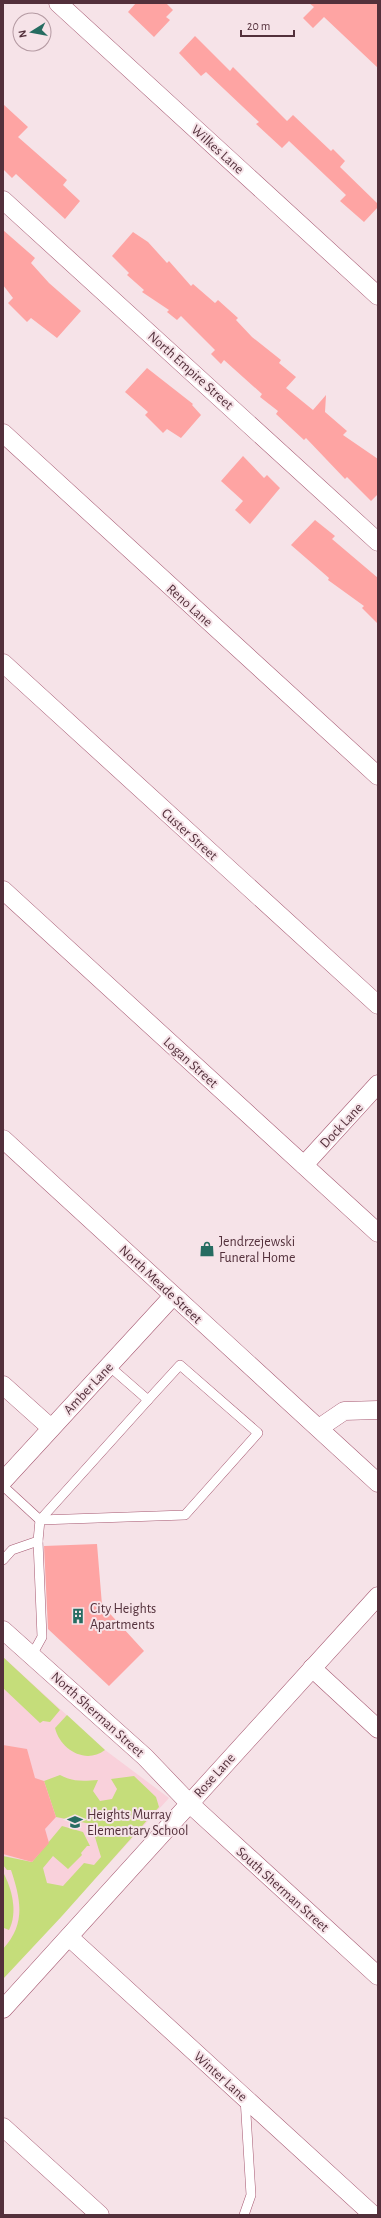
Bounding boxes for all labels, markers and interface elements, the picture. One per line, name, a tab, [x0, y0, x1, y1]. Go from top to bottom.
north arrow	[12, 12, 52, 52]
scale bar	[241, 12, 294, 38]
text: 20 m	[247, 20, 270, 32]
text: N	[17, 29, 29, 39]
street label: Wilkes Lane	[188, 123, 246, 177]
street label: North Empire Street	[145, 329, 236, 413]
street label: Reno Lane	[164, 582, 215, 630]
street label: Custer Street	[159, 806, 220, 864]
street label: Logan Street	[160, 1035, 221, 1091]
street label: Dock Lane	[318, 1100, 366, 1151]
place label: Jendrzejewski Funeral Home	[219, 1235, 295, 1265]
shop icon: Jendrzejewski Funeral Home	[198, 1240, 216, 1258]
street label: North Meade Street	[116, 1243, 205, 1327]
street label: Amber Lane	[61, 1360, 116, 1417]
place label: City Heights Apartments	[90, 1602, 156, 1632]
building icon: City Heights Apartments	[69, 1607, 87, 1625]
street label: North Sherman Street	[48, 1670, 147, 1760]
street label: Rose Lane	[192, 1751, 238, 1800]
place label: Heights Murray Elementary School	[87, 1808, 189, 1838]
school or university icon: Heights Murray Elementary School	[66, 1813, 84, 1831]
street label: South Sherman Street	[233, 1845, 332, 1935]
street label: Winter Lane	[191, 2049, 250, 2104]

